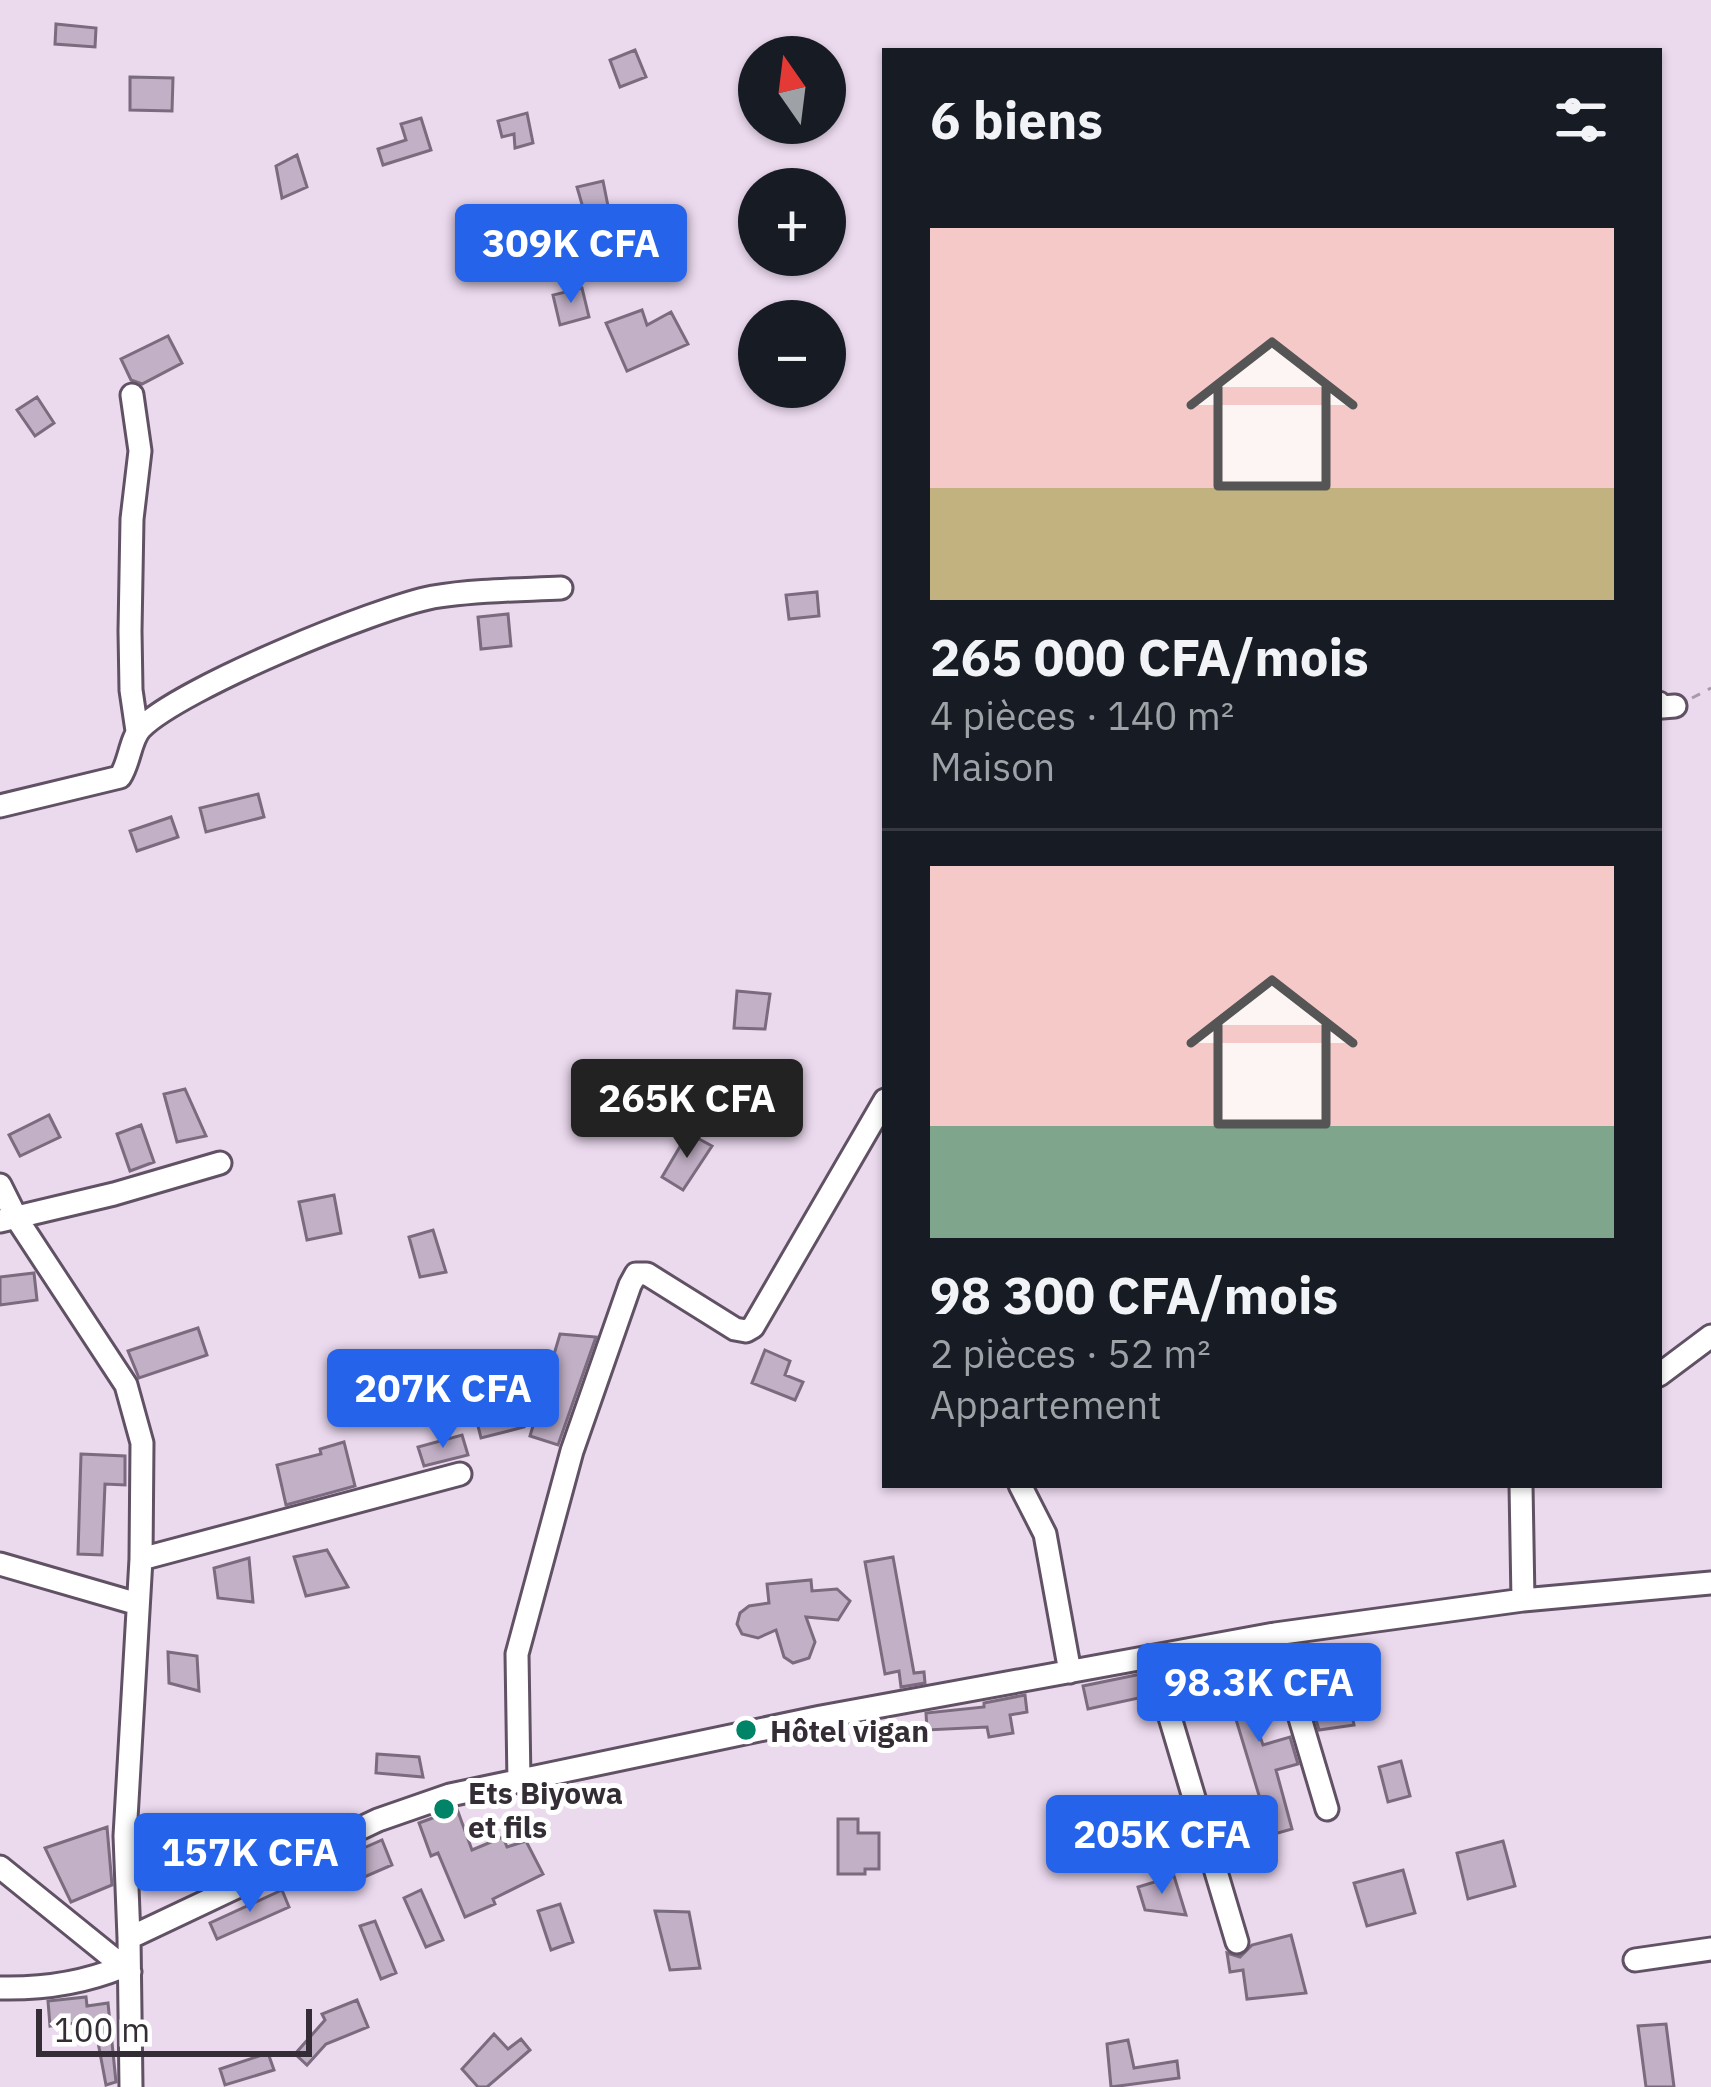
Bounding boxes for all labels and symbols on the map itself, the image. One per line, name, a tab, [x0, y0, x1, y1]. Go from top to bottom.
north arrow	[738, 36, 846, 144]
pin: 309K CFA	[447, 204, 695, 306]
pin: 265K CFA	[563, 1059, 811, 1161]
pin: 207K CFA	[319, 1349, 567, 1451]
pin: 98.3K CFA	[1122, 1643, 1396, 1745]
place label: Hôtel vigan	[770, 1711, 929, 1750]
marker: Hôtel vigan	[733, 1717, 759, 1743]
place label: Ets Biyowa et fils	[468, 1773, 623, 1846]
pin: 205K CFA	[1038, 1795, 1286, 1897]
marker: Ets Biyowa et fils	[431, 1796, 457, 1822]
pin: 157K CFA	[126, 1813, 374, 1915]
scale bar	[36, 2003, 312, 2056]

